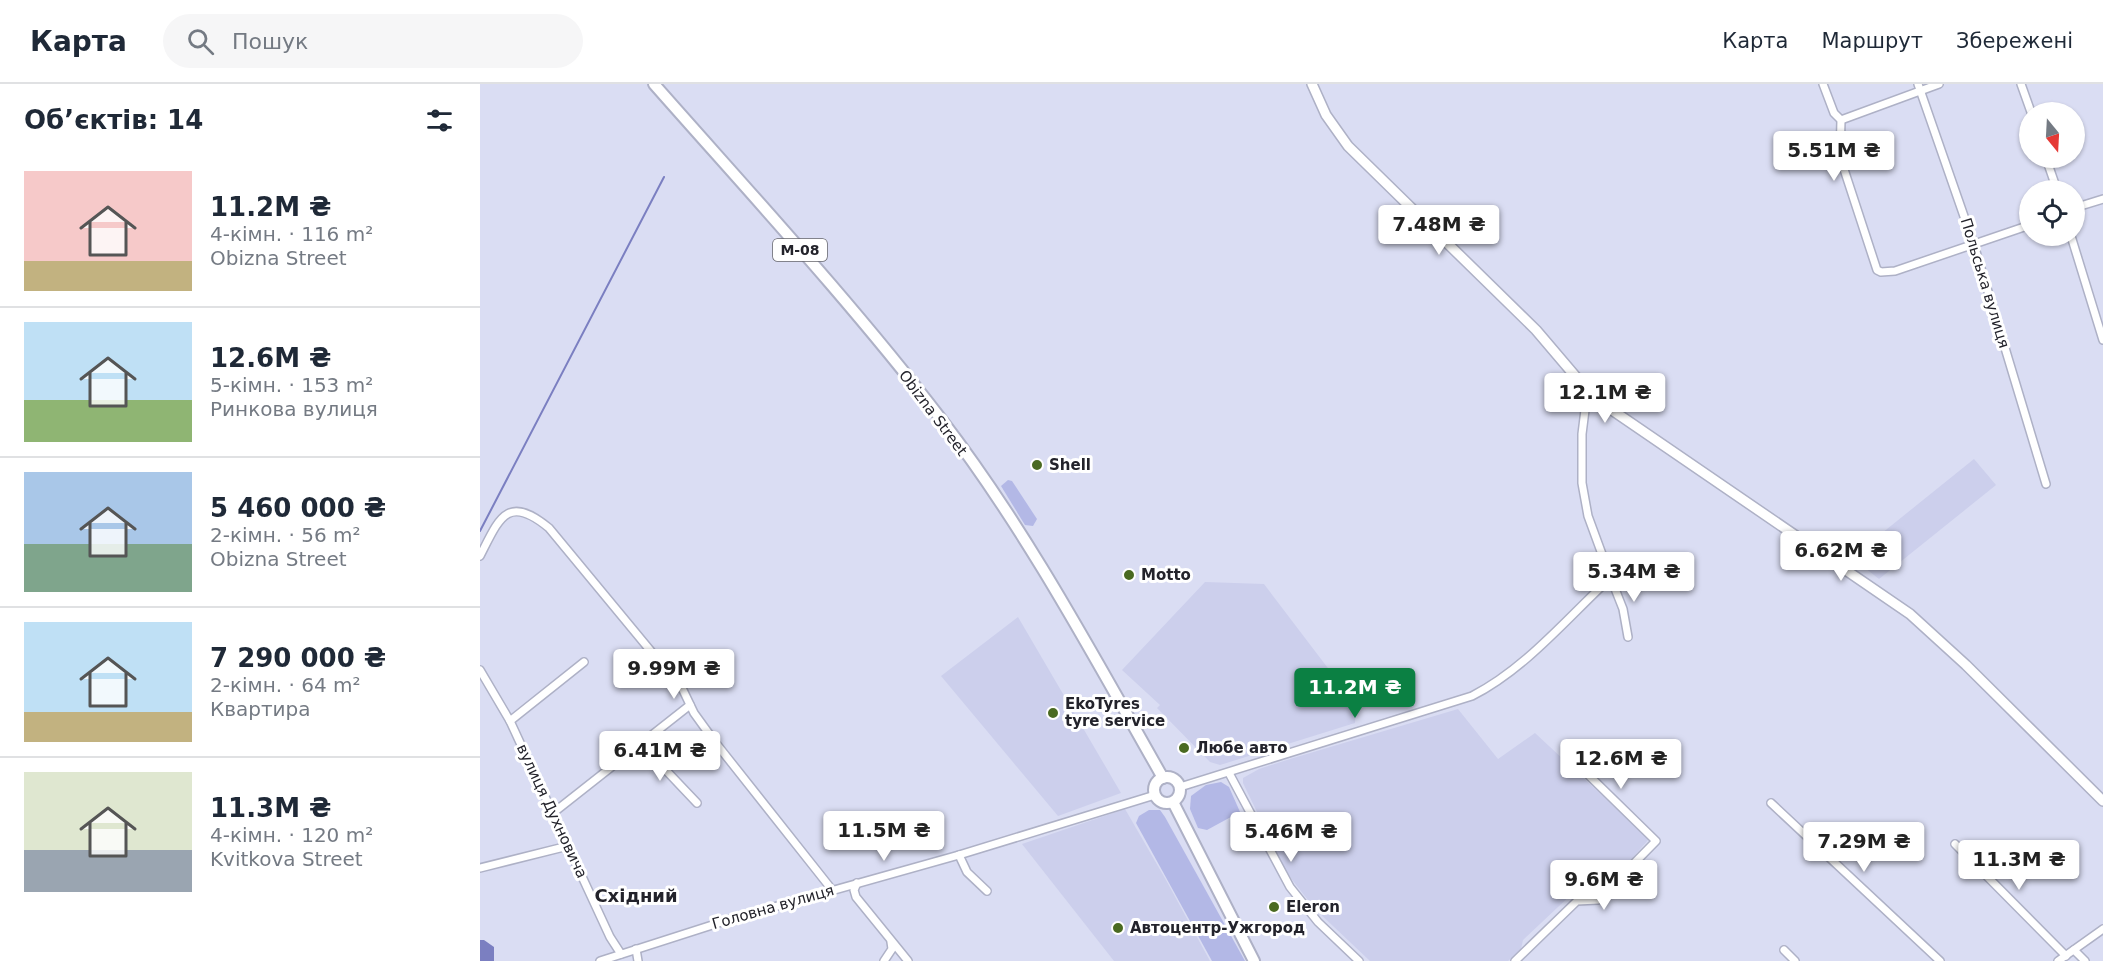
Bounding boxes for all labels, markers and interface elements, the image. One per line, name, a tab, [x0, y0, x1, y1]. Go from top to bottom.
search box	[163, 14, 583, 68]
text: Карта	[30, 25, 127, 58]
icon: search	[184, 25, 217, 58]
text: Пошук	[232, 29, 308, 54]
text: Карта	[1722, 29, 1788, 53]
text: Маршрут	[1821, 29, 1923, 53]
text: Збережені	[1956, 29, 2073, 53]
north arrow	[2019, 102, 2085, 168]
map controls	[2019, 102, 2085, 246]
icon: filters	[423, 104, 456, 137]
text: Об’єктів: 14	[24, 105, 203, 135]
pin: 5.51M ₴	[1779, 131, 1889, 182]
text: 5.51M ₴	[1787, 138, 1881, 162]
button: locate	[2019, 180, 2085, 246]
text: 11.2M ₴	[210, 192, 331, 222]
icon: home	[72, 195, 144, 267]
pin: 7.48M ₴	[1384, 205, 1494, 256]
text: 7.48M ₴	[1392, 212, 1486, 236]
street label: Польська вулиця	[1957, 216, 2013, 350]
text: 4-кімн. · 116 m²	[210, 222, 373, 246]
road number: М-08	[773, 239, 827, 261]
text: Obizna Street	[210, 246, 347, 270]
text: 12.6M ₴	[210, 343, 331, 373]
icon: home	[72, 346, 144, 418]
street label: Obizna Street	[895, 367, 971, 459]
text: 5-кімн. · 153 m²	[210, 373, 373, 397]
pin: 12.1M ₴	[1550, 373, 1660, 424]
text: 12.1M ₴	[1558, 380, 1652, 404]
text: Ринкова вулиця	[210, 397, 378, 421]
place label: Shell	[1049, 456, 1091, 474]
marker: Shell	[1030, 458, 1044, 472]
text: 5 460 000 ₴	[210, 493, 386, 523]
icon: home	[72, 496, 144, 568]
text: 2-кімн. · 56 m²	[210, 523, 360, 547]
pin: 6.62M ₴	[1786, 531, 1896, 582]
text: 6.62M ₴	[1794, 538, 1888, 562]
text: Obizna Street	[210, 547, 347, 571]
pin: 5.34M ₴	[1579, 552, 1689, 603]
text: 5.34M ₴	[1587, 559, 1681, 583]
place label: Motto	[1141, 566, 1191, 584]
marker: Motto	[1122, 568, 1136, 582]
text: 7 290 000 ₴	[210, 643, 386, 673]
icon: home	[72, 646, 144, 718]
pin: 9.99M ₴	[619, 649, 729, 700]
text: 9.99M ₴	[627, 656, 721, 680]
pin: 11.2M ₴	[1300, 668, 1410, 719]
text: 2-кімн. · 64 m²	[210, 673, 360, 697]
text: 11.2M ₴	[1308, 675, 1402, 699]
place label: EkoTyres tyre service	[1065, 695, 1165, 730]
text: Квартира	[210, 697, 311, 721]
marker: EkoTyres tyre service	[1046, 706, 1060, 720]
pin: 6.41M ₴	[605, 731, 715, 782]
text: 6.41M ₴	[613, 738, 707, 762]
place label: Любе авто	[1196, 739, 1288, 757]
pin: 12.6M ₴	[1566, 739, 1676, 790]
street label: вулиця Духновича	[513, 741, 591, 881]
marker: Любе авто	[1177, 741, 1191, 755]
text: 12.6M ₴	[1574, 746, 1668, 770]
text: 11.3M ₴	[210, 793, 331, 823]
icon: home	[72, 796, 144, 868]
pin: 11.5M ₴	[829, 811, 939, 862]
pin: 5.46M ₴	[1236, 812, 1346, 863]
text: 11.5M ₴	[837, 818, 931, 842]
text: 5.46M ₴	[1244, 819, 1338, 843]
pin: 7.29M ₴	[1809, 822, 1919, 873]
text: 4-кімн. · 120 m²	[210, 823, 373, 847]
text: 7.29M ₴	[1817, 829, 1911, 853]
pin: 11.3M ₴	[1964, 840, 2074, 891]
text: Kvitkova Street	[210, 847, 363, 871]
text: 11.3M ₴	[1972, 847, 2066, 871]
pin: 9.6M ₴	[1555, 860, 1653, 911]
text: 9.6M ₴	[1564, 867, 1644, 891]
street label: Головна вулиця	[710, 881, 836, 933]
district label: Східний	[594, 885, 678, 906]
place label: Eleron	[1286, 898, 1340, 916]
marker: Eleron	[1267, 900, 1281, 914]
place label: Автоцентр-Ужгород	[1130, 919, 1305, 937]
marker: Автоцентр-Ужгород	[1111, 921, 1125, 935]

